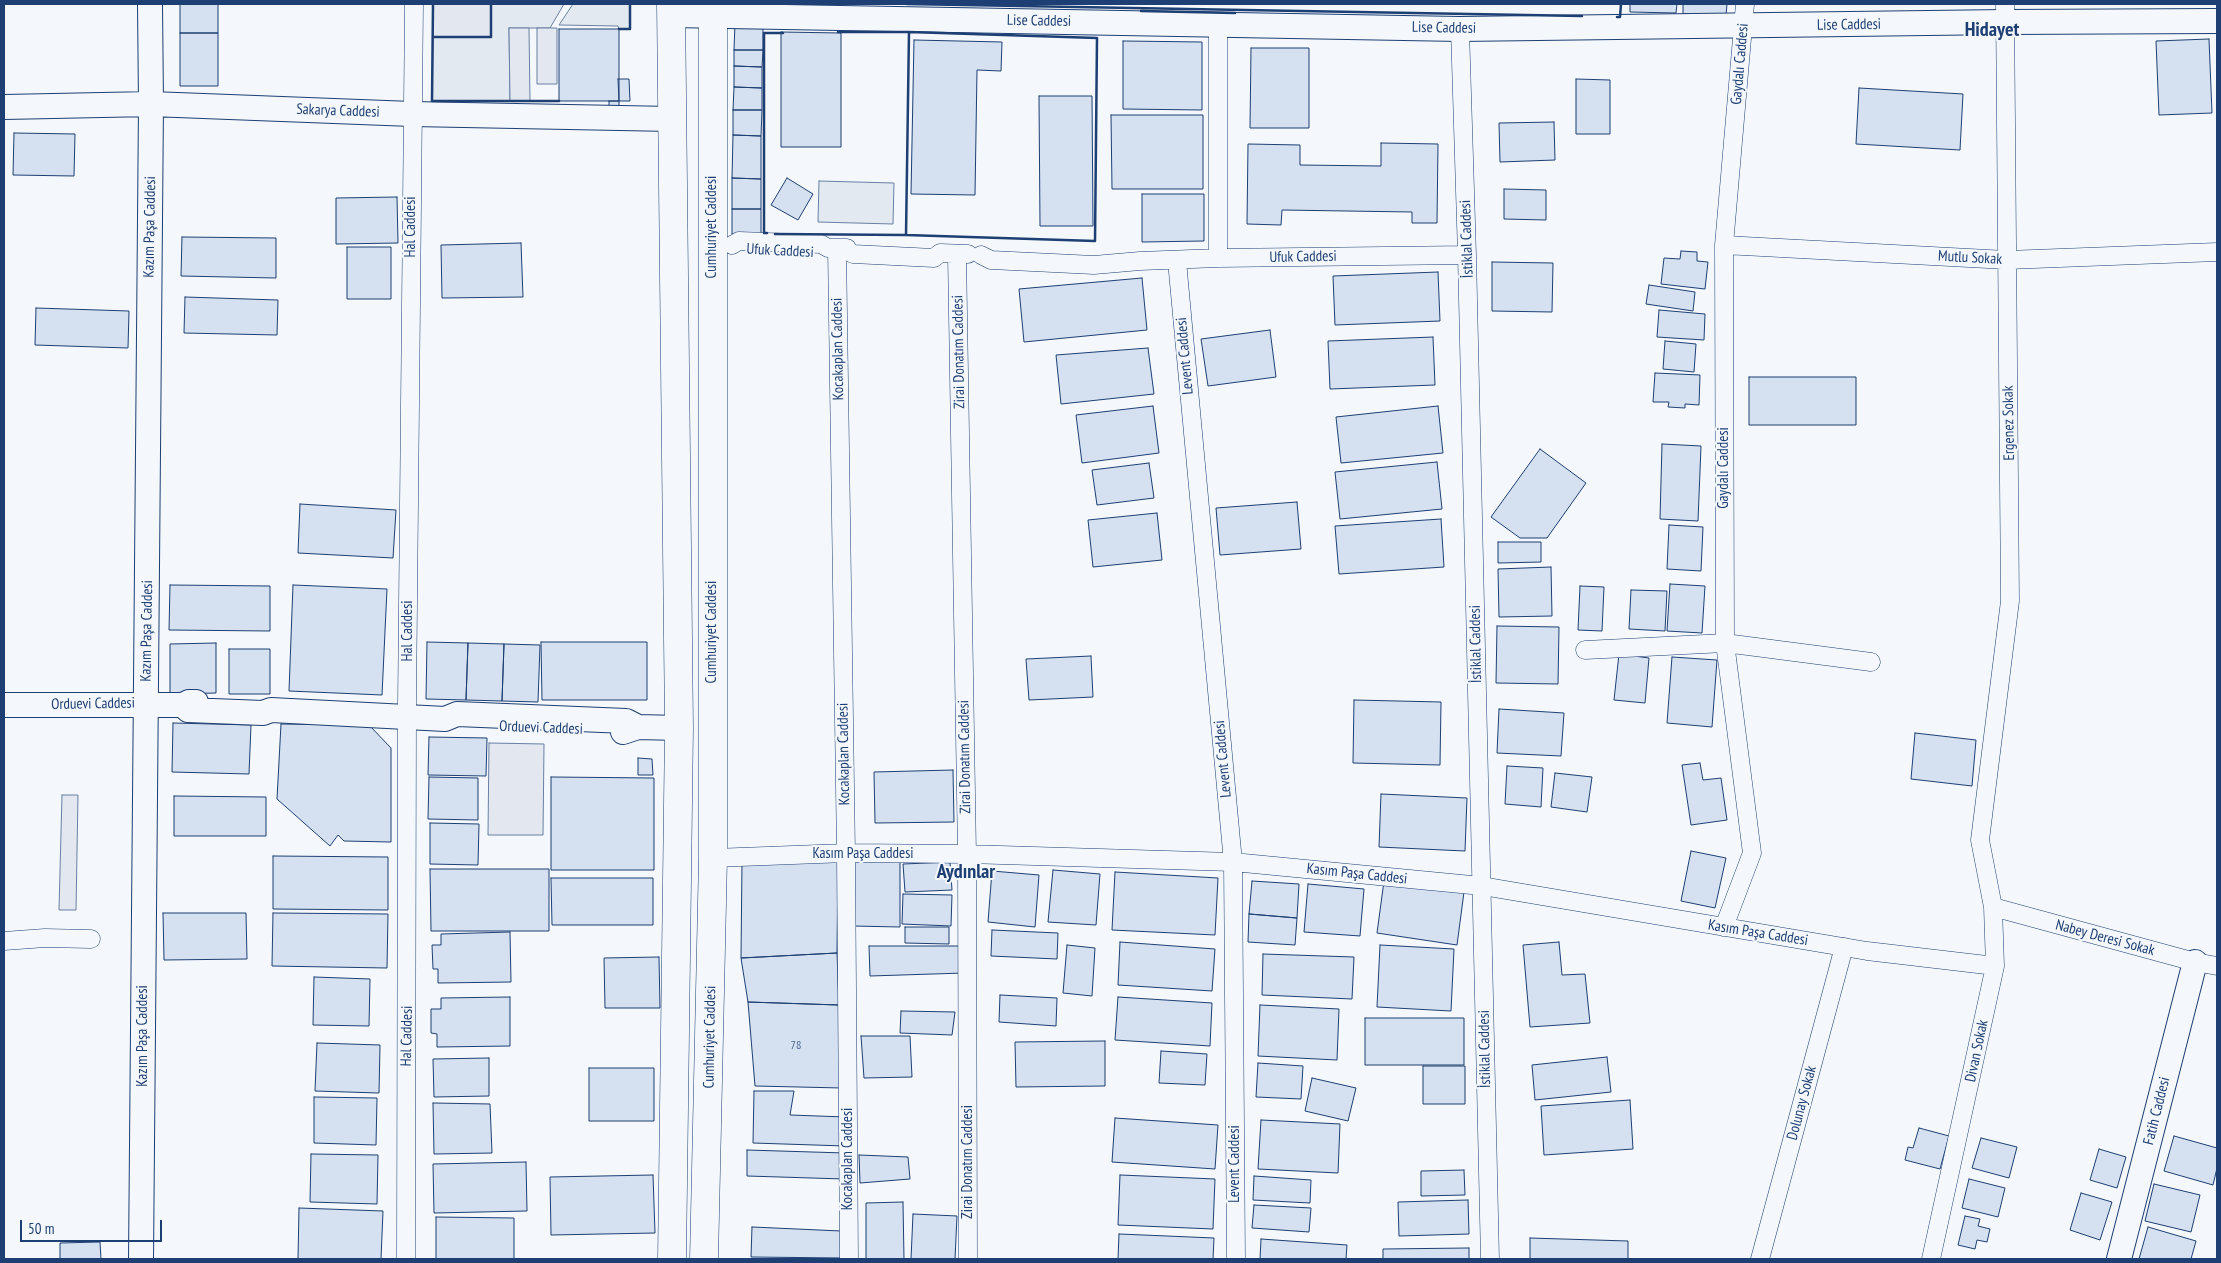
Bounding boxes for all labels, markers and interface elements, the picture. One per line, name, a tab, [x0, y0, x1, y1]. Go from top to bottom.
street label: Lise Caddesi	[1007, 11, 1071, 31]
street label: Lise Caddesi	[1817, 15, 1881, 35]
street label: Lise Caddesi	[1412, 18, 1476, 38]
district label: Hidayet	[1965, 18, 2019, 42]
street label: Gaydalı Caddesi	[1727, 23, 1753, 105]
street label: Sakarya Caddesi	[296, 101, 380, 121]
street label: Kazım Paşa Caddesi	[140, 176, 160, 278]
street label: Cumhuriyet Caddesi	[703, 176, 721, 278]
street label: Hal Caddesi	[402, 197, 420, 257]
street label: İstiklal Caddesi	[1457, 200, 1477, 278]
street label: Ufuk Caddesi	[746, 240, 814, 262]
street label: Ufuk Caddesi	[1269, 247, 1337, 267]
street label: Mutlu Sokak	[1938, 247, 2002, 269]
street label: Zirai Donatım Caddesi	[949, 295, 969, 409]
street label: Kocakaplan Caddesi	[828, 298, 848, 400]
street label: Levent Caddesi	[1173, 317, 1197, 395]
street label: Ergenez Sokak	[1999, 385, 2019, 461]
street label: Gaydalı Caddesi	[1715, 427, 1733, 509]
street label: Kazım Paşa Caddesi	[137, 580, 157, 682]
street label: Cumhuriyet Caddesi	[703, 581, 721, 683]
street label: Hal Caddesi	[399, 601, 417, 661]
street label: İstiklal Caddesi	[1466, 605, 1486, 683]
street label: Orduevi Caddesi	[51, 694, 135, 714]
street label: Zirai Donatım Caddesi	[955, 700, 975, 814]
street label: Kocakaplan Caddesi	[834, 703, 854, 805]
street label: Orduevi Caddesi	[499, 718, 583, 738]
street label: Levent Caddesi	[1211, 720, 1235, 798]
street label: Kasım Paşa Caddesi	[812, 845, 914, 863]
district label: Aydınlar	[937, 860, 995, 884]
street label: Kasım Paşa Caddesi	[1306, 860, 1408, 888]
street label: Kasım Paşa Caddesi	[1707, 916, 1809, 950]
street label: Nabey Deresi Sokak	[2054, 916, 2156, 960]
street label: Kazım Paşa Caddesi	[134, 985, 152, 1087]
street label: Cumhuriyet Caddesi	[700, 985, 720, 1089]
street label: Hal Caddesi	[397, 1005, 417, 1067]
street label: İstiklal Caddesi	[1475, 1010, 1495, 1088]
street label: Divan Sokak	[1962, 1018, 1992, 1084]
house number: 78	[791, 1039, 801, 1053]
street label: Dolunay Sokak	[1783, 1064, 1821, 1142]
street label: Fatih Caddesi	[2140, 1075, 2174, 1147]
street label: Zirai Donatım Caddesi	[959, 1105, 977, 1219]
street label: Kocakaplan Caddesi	[839, 1108, 857, 1210]
street label: Levent Caddesi	[1226, 1125, 1244, 1203]
scale bar	[22, 1210, 165, 1242]
text: 50 m	[28, 1219, 54, 1238]

